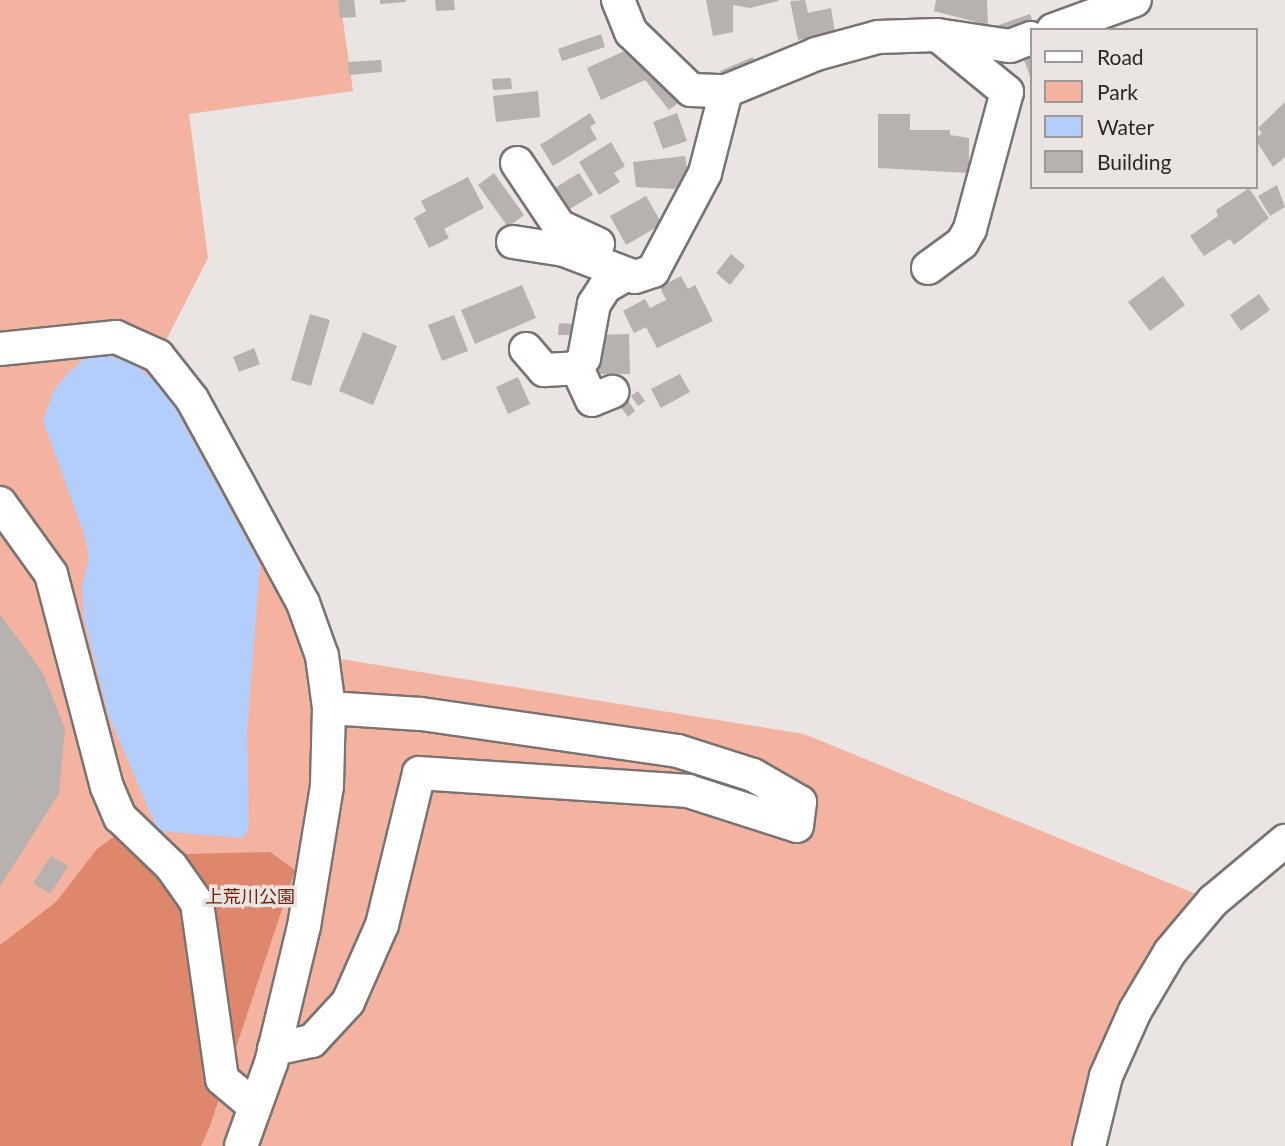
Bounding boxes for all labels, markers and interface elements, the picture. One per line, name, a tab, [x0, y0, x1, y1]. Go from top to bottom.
legend	[1030, 28, 1257, 189]
text: Road	[1097, 44, 1144, 69]
text: Park	[1097, 79, 1138, 104]
text: Water	[1097, 114, 1154, 139]
text: Building	[1097, 149, 1172, 174]
park label: 上荒川公園	[205, 885, 295, 907]

